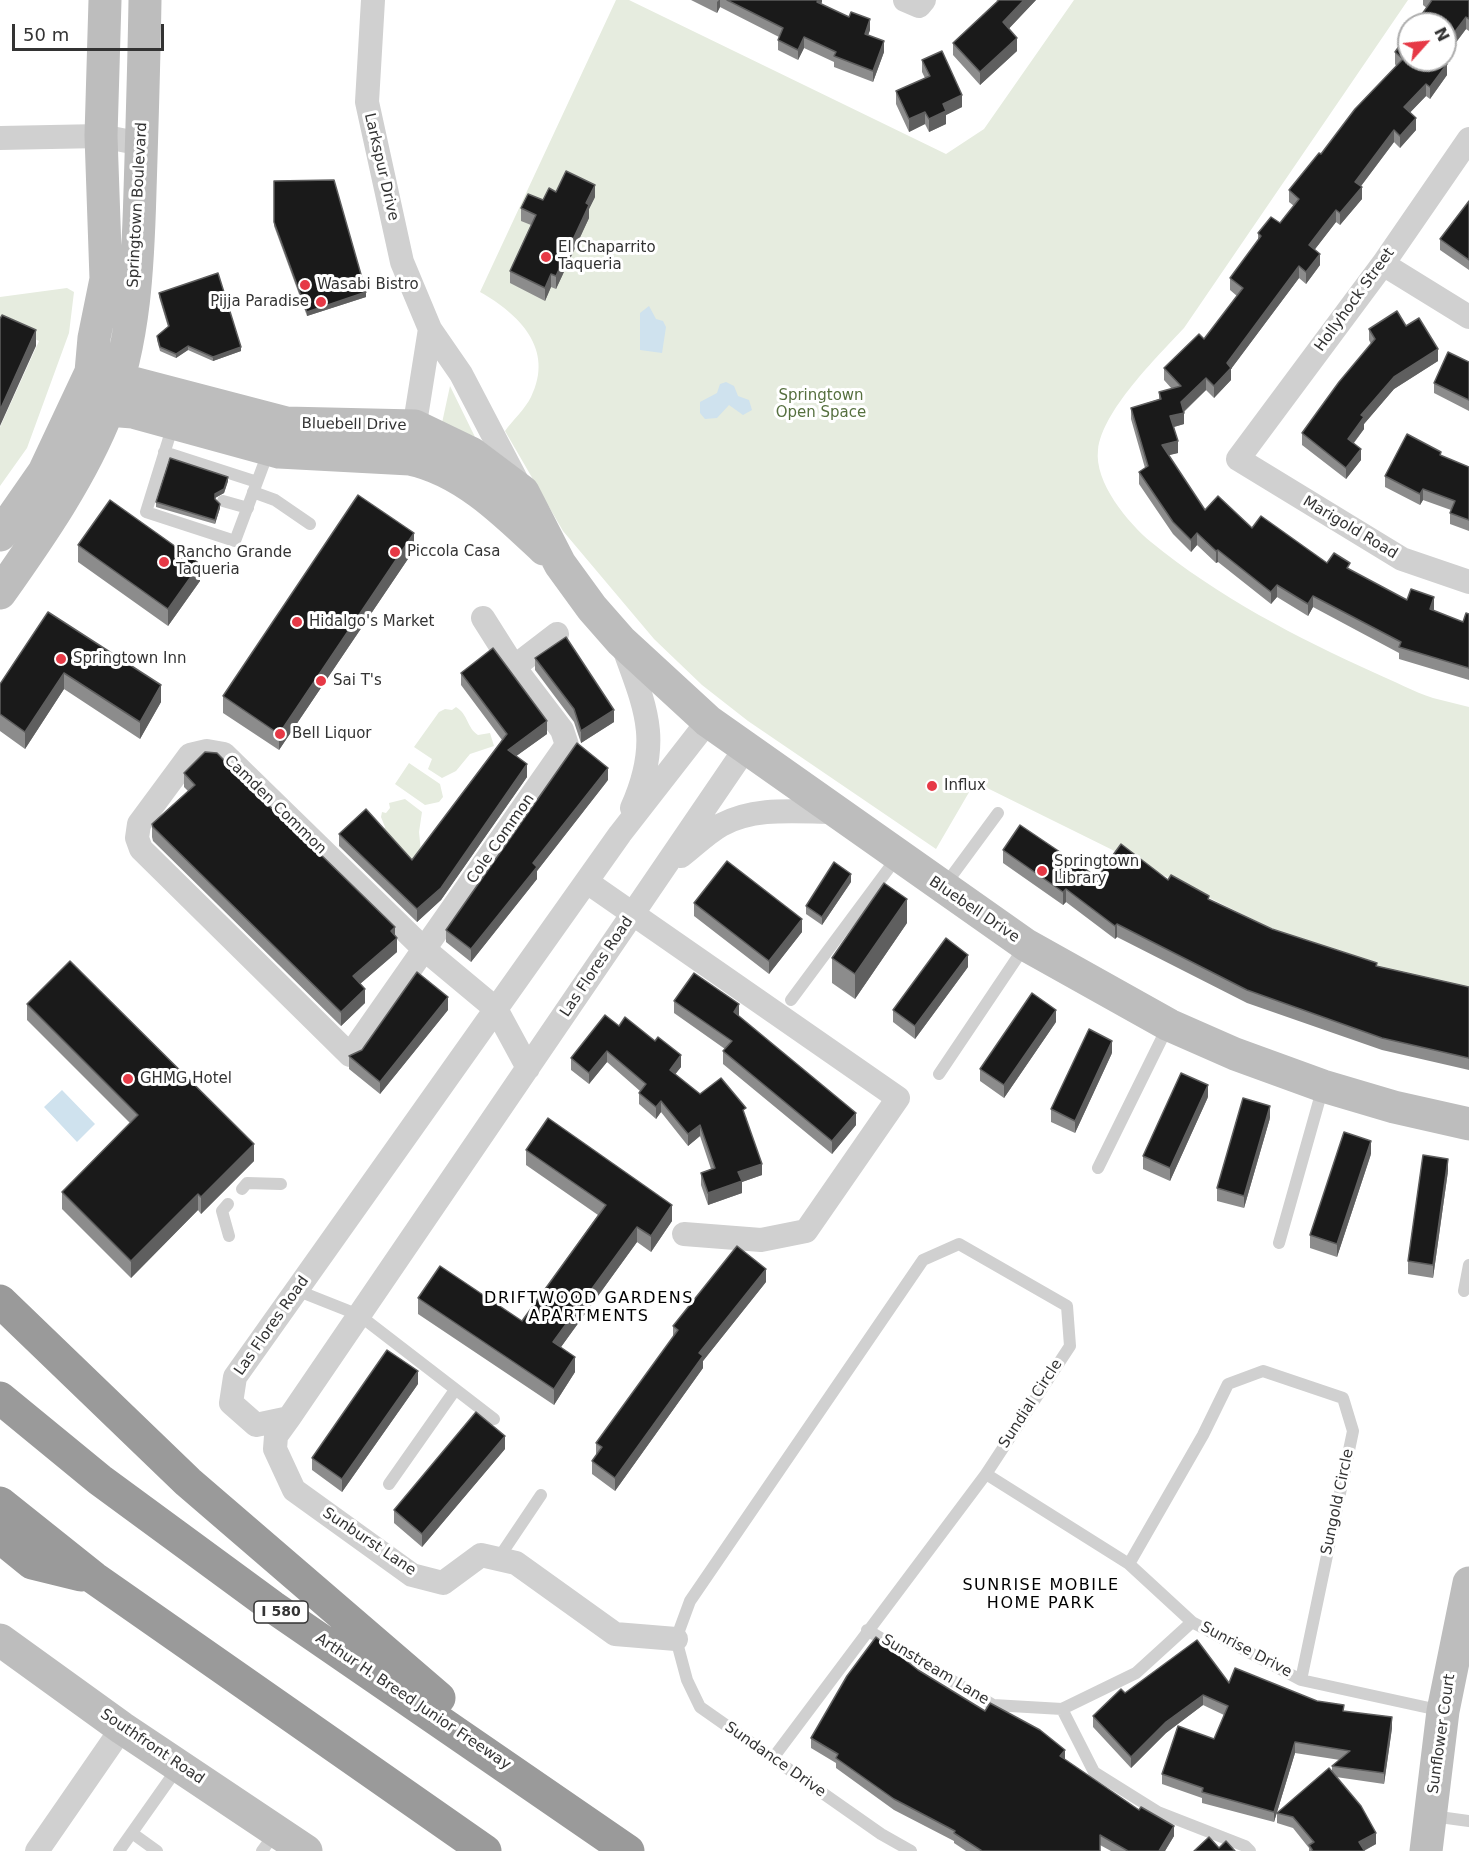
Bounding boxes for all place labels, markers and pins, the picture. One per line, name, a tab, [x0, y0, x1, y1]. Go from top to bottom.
place label: El Chaparrito Taqueria	[558, 239, 656, 274]
marker: El Chaparrito Taqueria	[539, 250, 553, 264]
place label: Wasabi Bistro	[317, 276, 419, 294]
marker: Wasabi Bistro	[298, 278, 312, 292]
place label: Pijja Paradise	[210, 293, 309, 311]
marker: Pijja Paradise	[314, 295, 328, 309]
place label: Piccola Casa	[407, 543, 500, 561]
place label: Rancho Grande Taqueria	[176, 544, 292, 579]
marker: Piccola Casa	[388, 545, 402, 559]
marker: Rancho Grande Taqueria	[157, 555, 171, 569]
place label: Hidalgo's Market	[309, 613, 434, 631]
marker: Hidalgo's Market	[290, 615, 304, 629]
place label: Springtown Inn	[73, 650, 186, 668]
marker: Springtown Inn	[54, 652, 68, 666]
place label: Sai T's	[333, 672, 382, 690]
marker: Sai T's	[314, 674, 328, 688]
place label: Bell Liquor	[292, 725, 372, 743]
marker: Bell Liquor	[273, 727, 287, 741]
place label: Influx	[944, 777, 986, 795]
marker: Influx	[925, 779, 939, 793]
place label: Springtown Library	[1054, 853, 1139, 888]
marker: Springtown Library	[1035, 864, 1049, 878]
place label: GHMG Hotel	[140, 1070, 232, 1088]
marker: GHMG Hotel	[121, 1072, 135, 1086]

